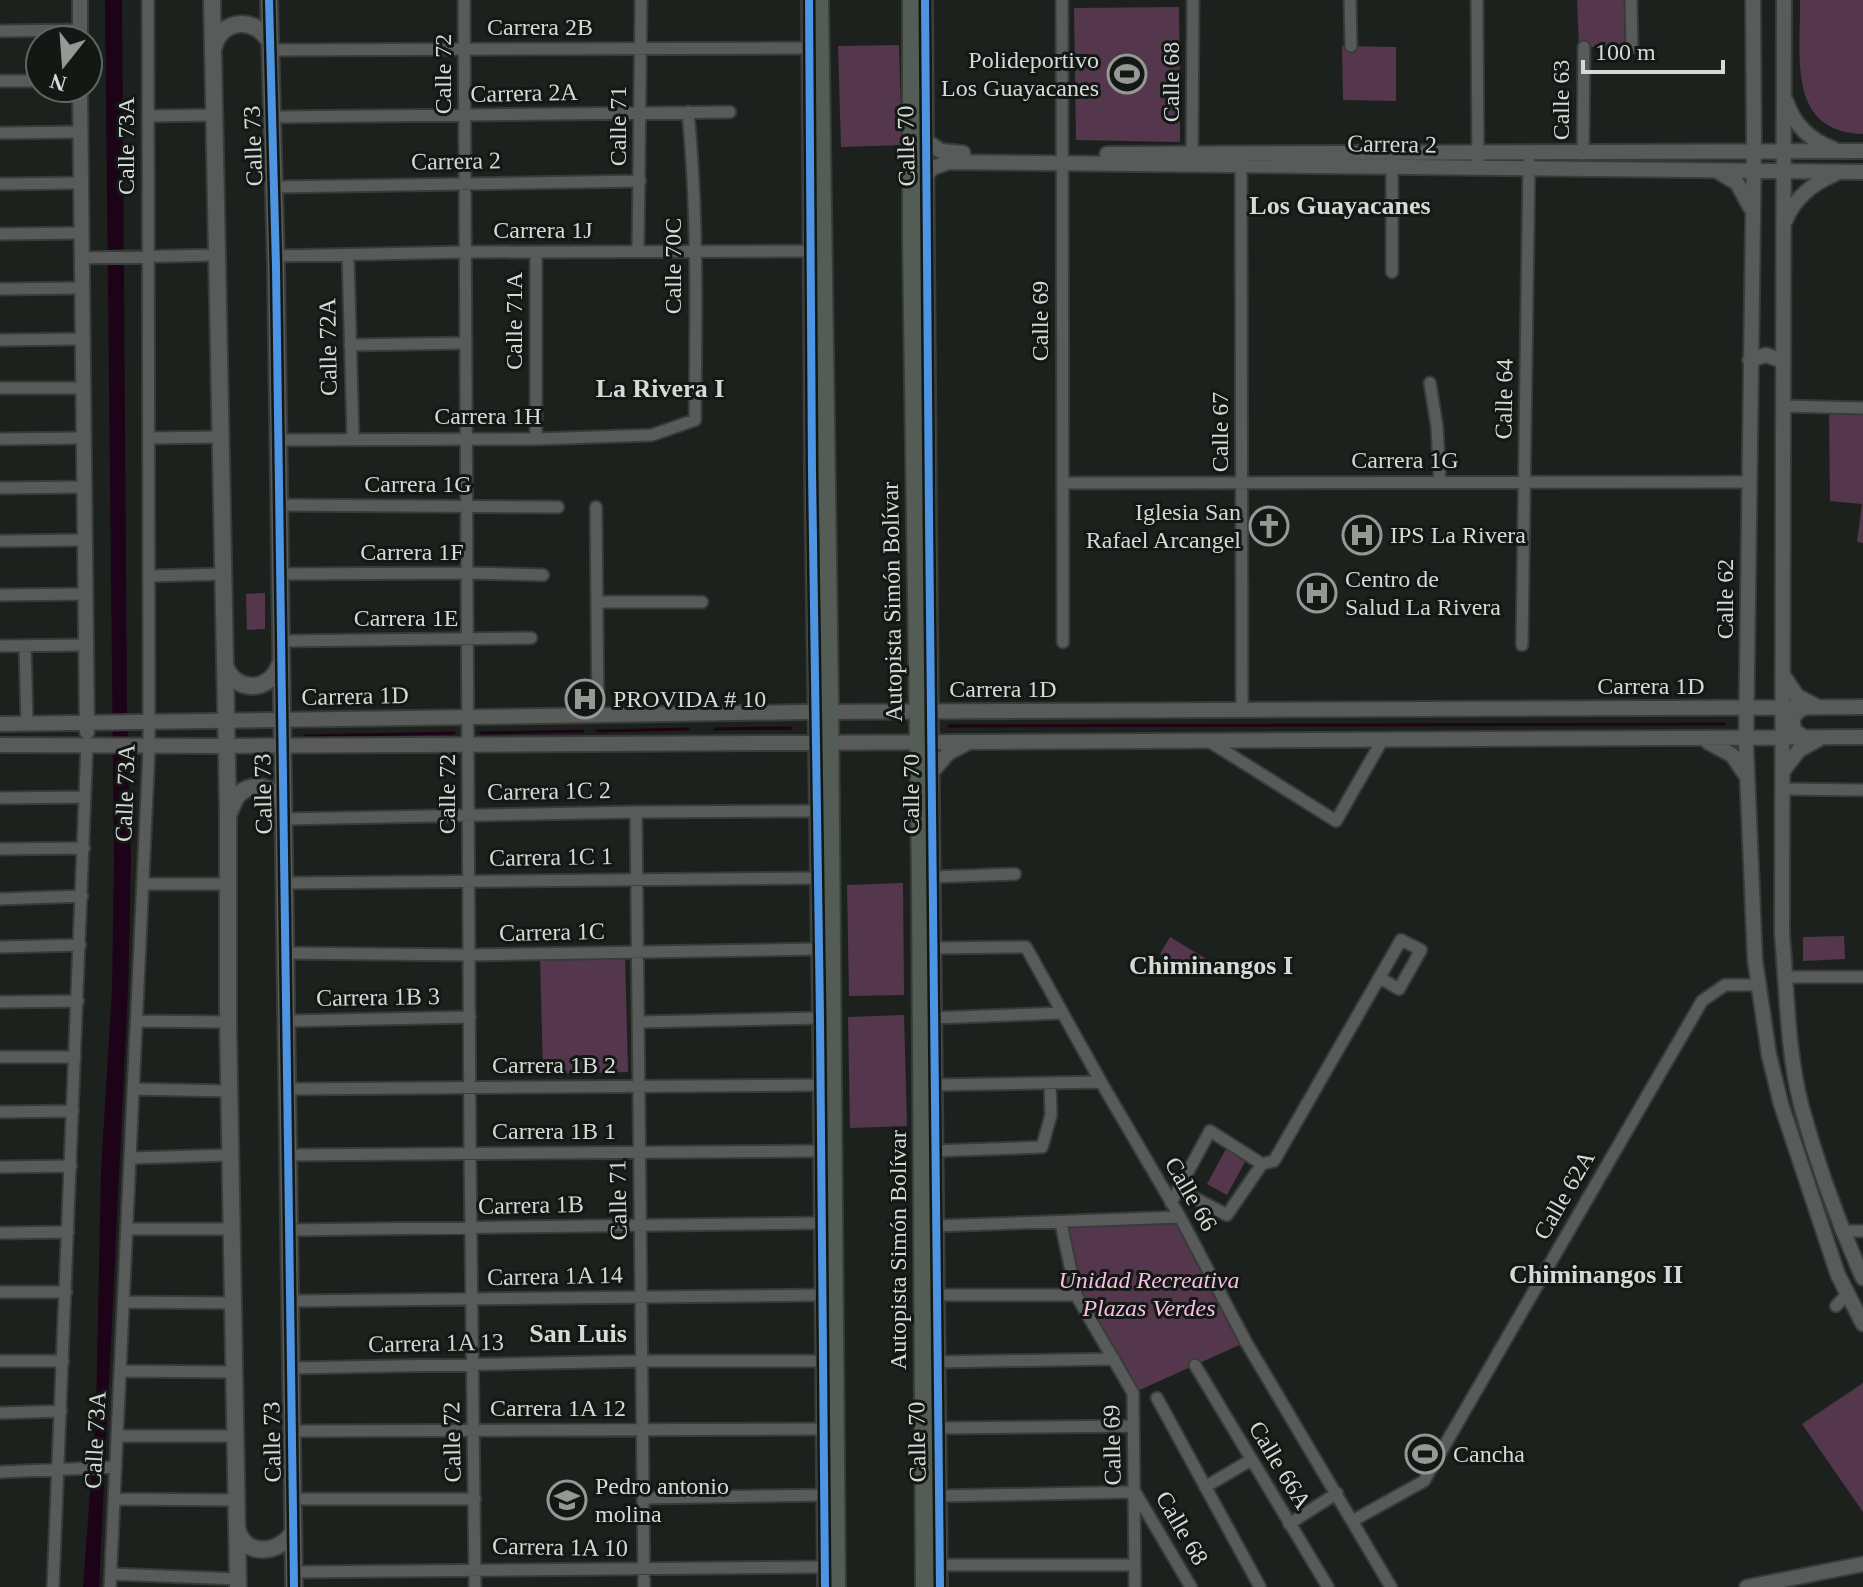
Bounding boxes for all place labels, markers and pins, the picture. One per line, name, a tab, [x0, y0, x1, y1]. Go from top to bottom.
place label: Polideportivo Los Guayacanes	[941, 47, 1099, 101]
sports icon: Polideportivo Los Guayacanes	[1106, 53, 1148, 95]
place label: Iglesia San Rafael Arcangel	[1086, 499, 1241, 553]
church icon: Iglesia San Rafael Arcangel	[1248, 505, 1290, 547]
hospital icon: IPS La Rivera	[1341, 514, 1383, 556]
place label: IPS La Rivera	[1390, 522, 1526, 548]
place label: Centro de Salud La Rivera	[1345, 566, 1501, 620]
hospital icon: Centro de Salud La Rivera	[1296, 572, 1338, 614]
hospital icon: PROVIDA # 10	[564, 678, 606, 720]
place label: PROVIDA # 10	[613, 686, 766, 712]
sports icon: Cancha	[1404, 1433, 1446, 1475]
place label: Cancha	[1453, 1441, 1525, 1467]
place label: Pedro antonio molina	[595, 1473, 729, 1527]
school or university icon: Pedro antonio molina	[546, 1479, 588, 1521]

